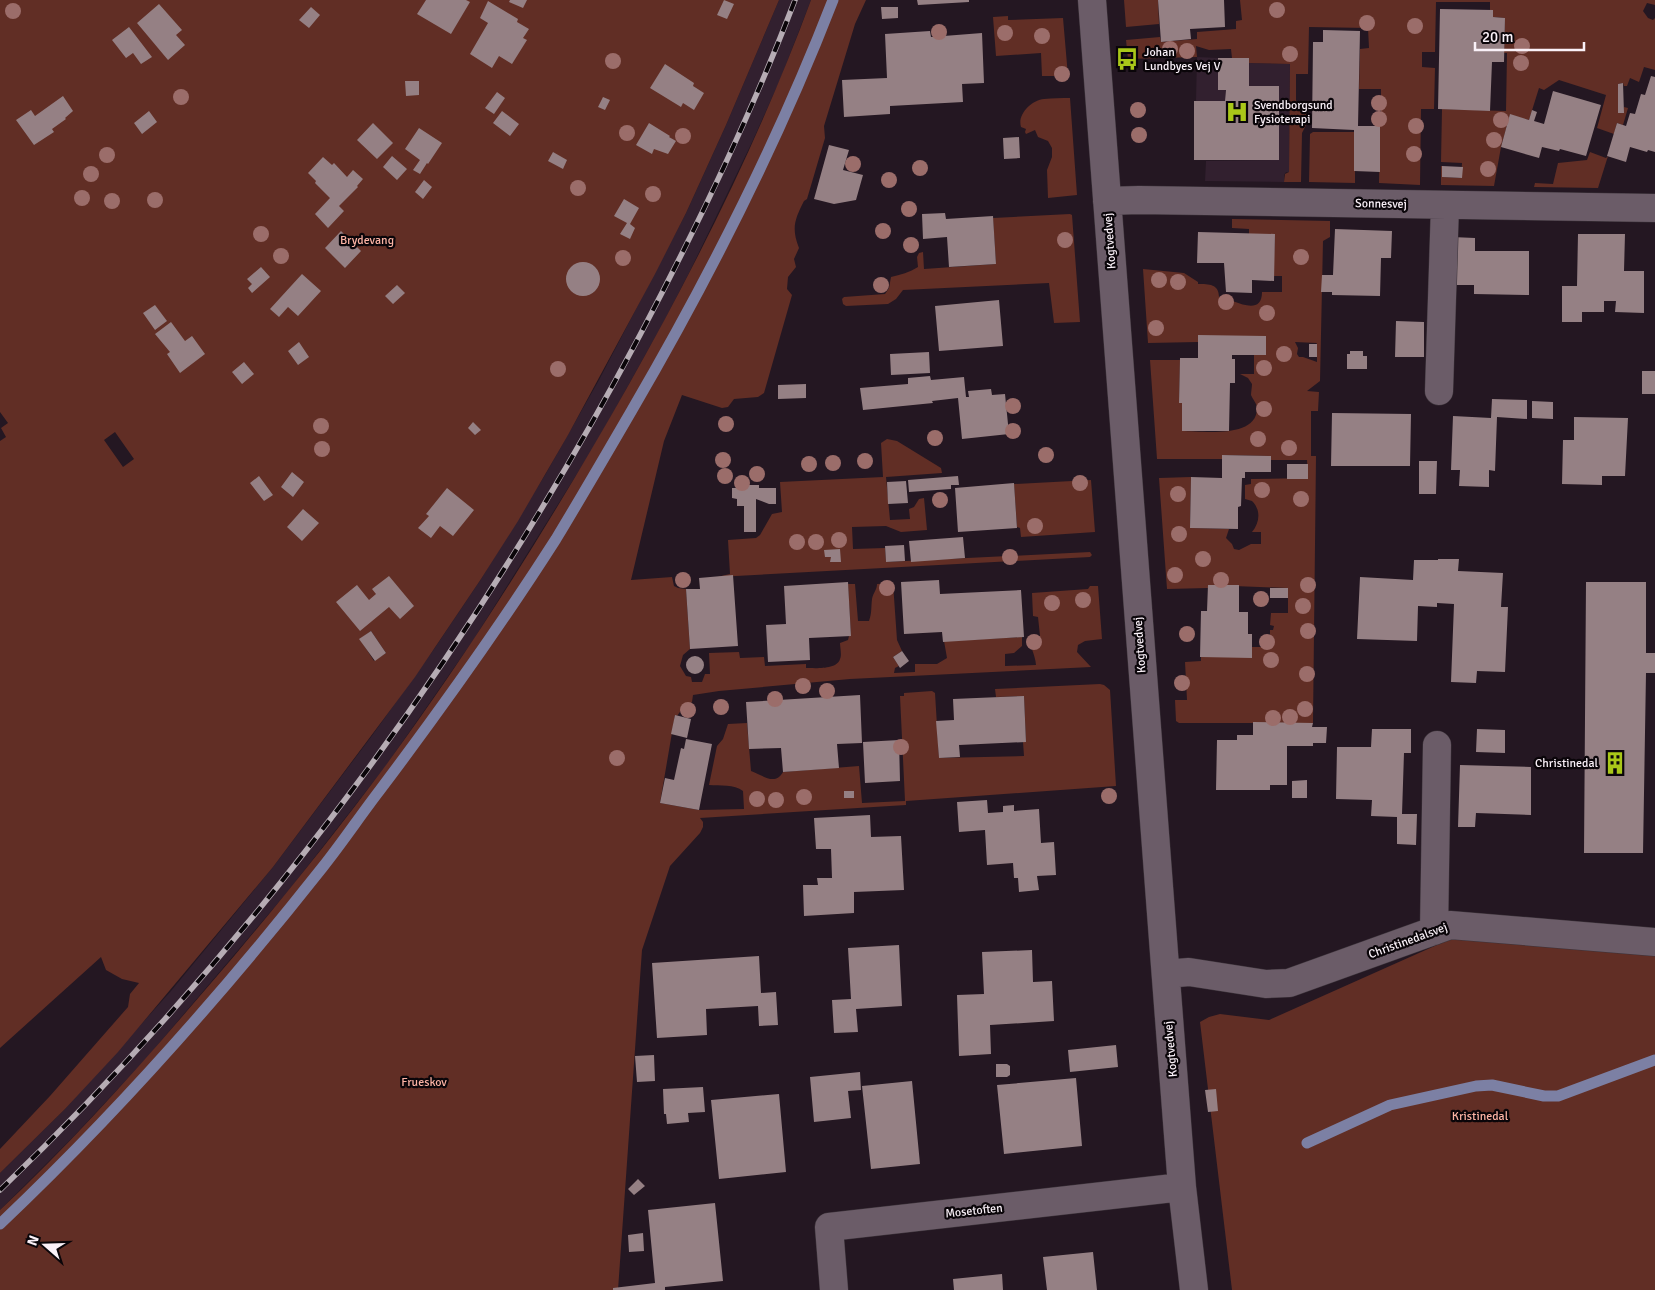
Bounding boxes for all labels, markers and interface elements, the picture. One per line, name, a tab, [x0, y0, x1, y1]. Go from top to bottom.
scale bar	[1475, 20, 1584, 52]
text: 20 m	[1482, 28, 1513, 46]
place label: Johan Lundbyes Vej V	[1144, 45, 1220, 74]
bus stop icon: Johan Lundbyes Vej V	[1114, 46, 1140, 72]
place label: Svendborgsund Fysioterapi	[1254, 98, 1333, 127]
hospital icon: Svendborgsund Fysioterapi	[1224, 99, 1250, 125]
street label: Sonnesvej	[1355, 196, 1407, 212]
street label: Kogtvedvej	[1101, 212, 1119, 270]
park label: Brydevang	[340, 233, 394, 248]
street label: Kogtvedvej	[1131, 616, 1149, 674]
building icon: Christinedal	[1602, 750, 1628, 776]
place label: Christinedal	[1535, 756, 1598, 771]
street label: Christinedalsvej	[1367, 920, 1449, 962]
street label: Kogtvedvej	[1161, 1020, 1181, 1078]
park label: Frueskov	[401, 1075, 447, 1090]
park label: Kristinedal	[1452, 1109, 1509, 1124]
street label: Mosetoften	[945, 1201, 1003, 1221]
north arrow	[20, 1220, 70, 1270]
text: N	[24, 1233, 43, 1248]

